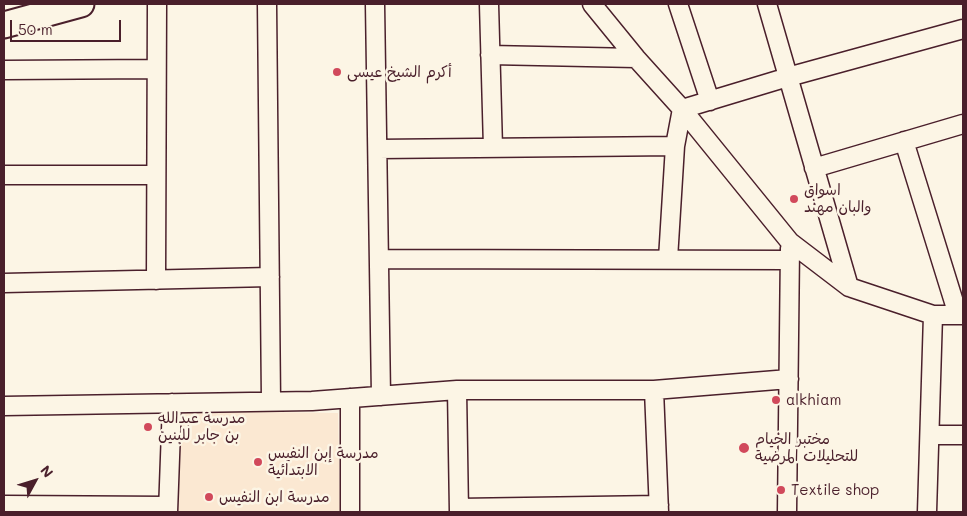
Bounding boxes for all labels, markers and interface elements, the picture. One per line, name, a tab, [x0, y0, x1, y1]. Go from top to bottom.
scale bar	[12, 10, 124, 42]
text: 50 m	[18, 19, 53, 39]
place label: أكرم الشيخ عيسى	[347, 63, 452, 81]
marker: أكرم الشيخ عيسى	[331, 66, 343, 78]
place label: اسواق والبان مهند	[804, 181, 871, 216]
marker: اسواق والبان مهند	[788, 193, 800, 205]
place label: alkhiam	[786, 391, 841, 409]
marker: alkhiam	[770, 394, 782, 406]
place label: مدرسة عبدالله بن جابر للبنين	[158, 409, 245, 444]
marker: مدرسة عبدالله بن جابر للبنين	[142, 421, 154, 433]
place label: مختبر الخيام للتحليلات المرضية	[755, 430, 858, 465]
marker: مختبر الخيام للتحليلات المرضية	[737, 441, 751, 455]
place label: مدرسة إبن النفيس الابتدائية	[268, 444, 379, 479]
north arrow	[10, 456, 60, 506]
marker: مدرسة إبن النفيس الابتدائية	[252, 456, 264, 468]
text: N	[36, 461, 58, 481]
place label: Textile shop	[791, 481, 879, 499]
marker: Textile shop	[775, 484, 787, 496]
place label: مدرسة ابن النفيس	[219, 488, 330, 506]
marker: مدرسة ابن النفيس	[203, 491, 215, 503]

